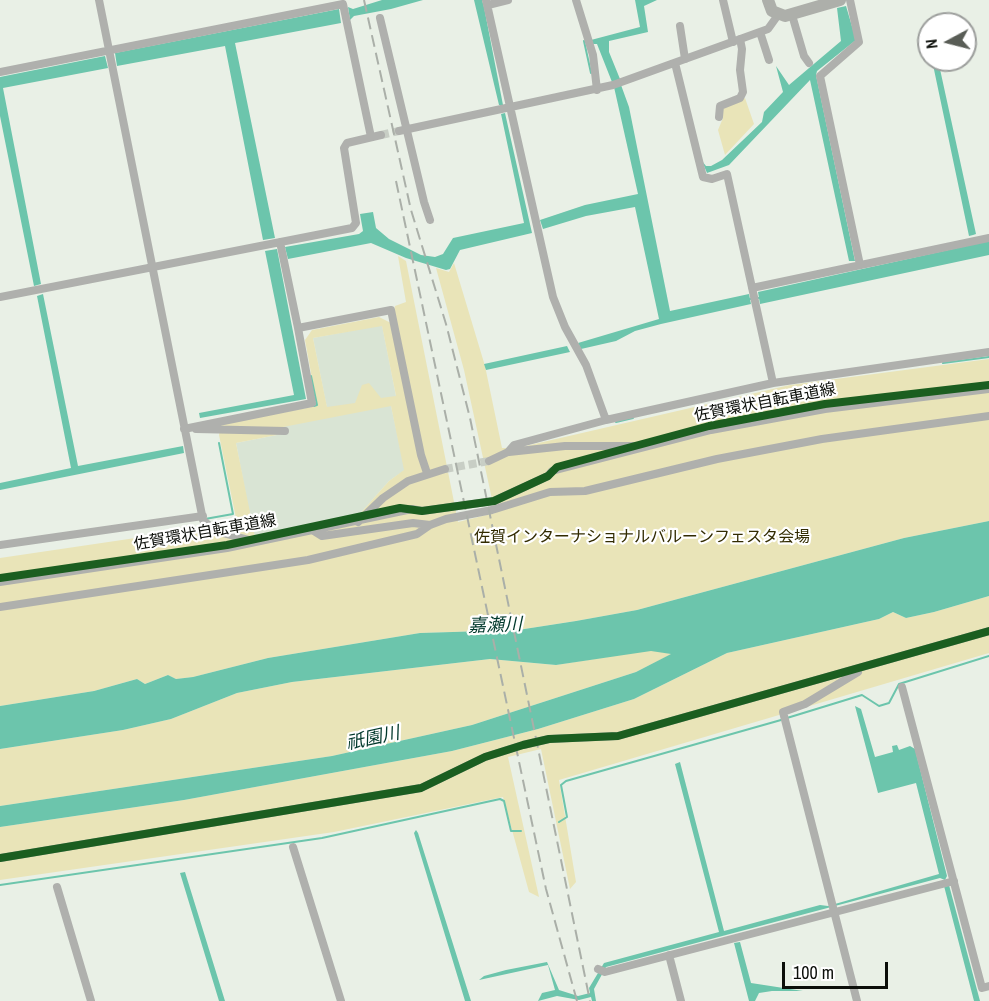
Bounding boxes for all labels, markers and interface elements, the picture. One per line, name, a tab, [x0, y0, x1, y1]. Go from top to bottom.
north arrow	[917, 12, 977, 72]
text: N	[920, 38, 943, 50]
street label: 佐賀環状自転車道線	[692, 380, 838, 426]
street label: 佐賀環状自転車道線	[132, 511, 278, 555]
park label: 佐賀インターナショナルバルーンフェスタ会場	[474, 528, 810, 548]
water label: 嘉瀬川	[468, 614, 522, 638]
water label: 祇園川	[344, 723, 402, 755]
scale bar	[785, 950, 892, 988]
text: 100 m	[793, 960, 834, 985]

